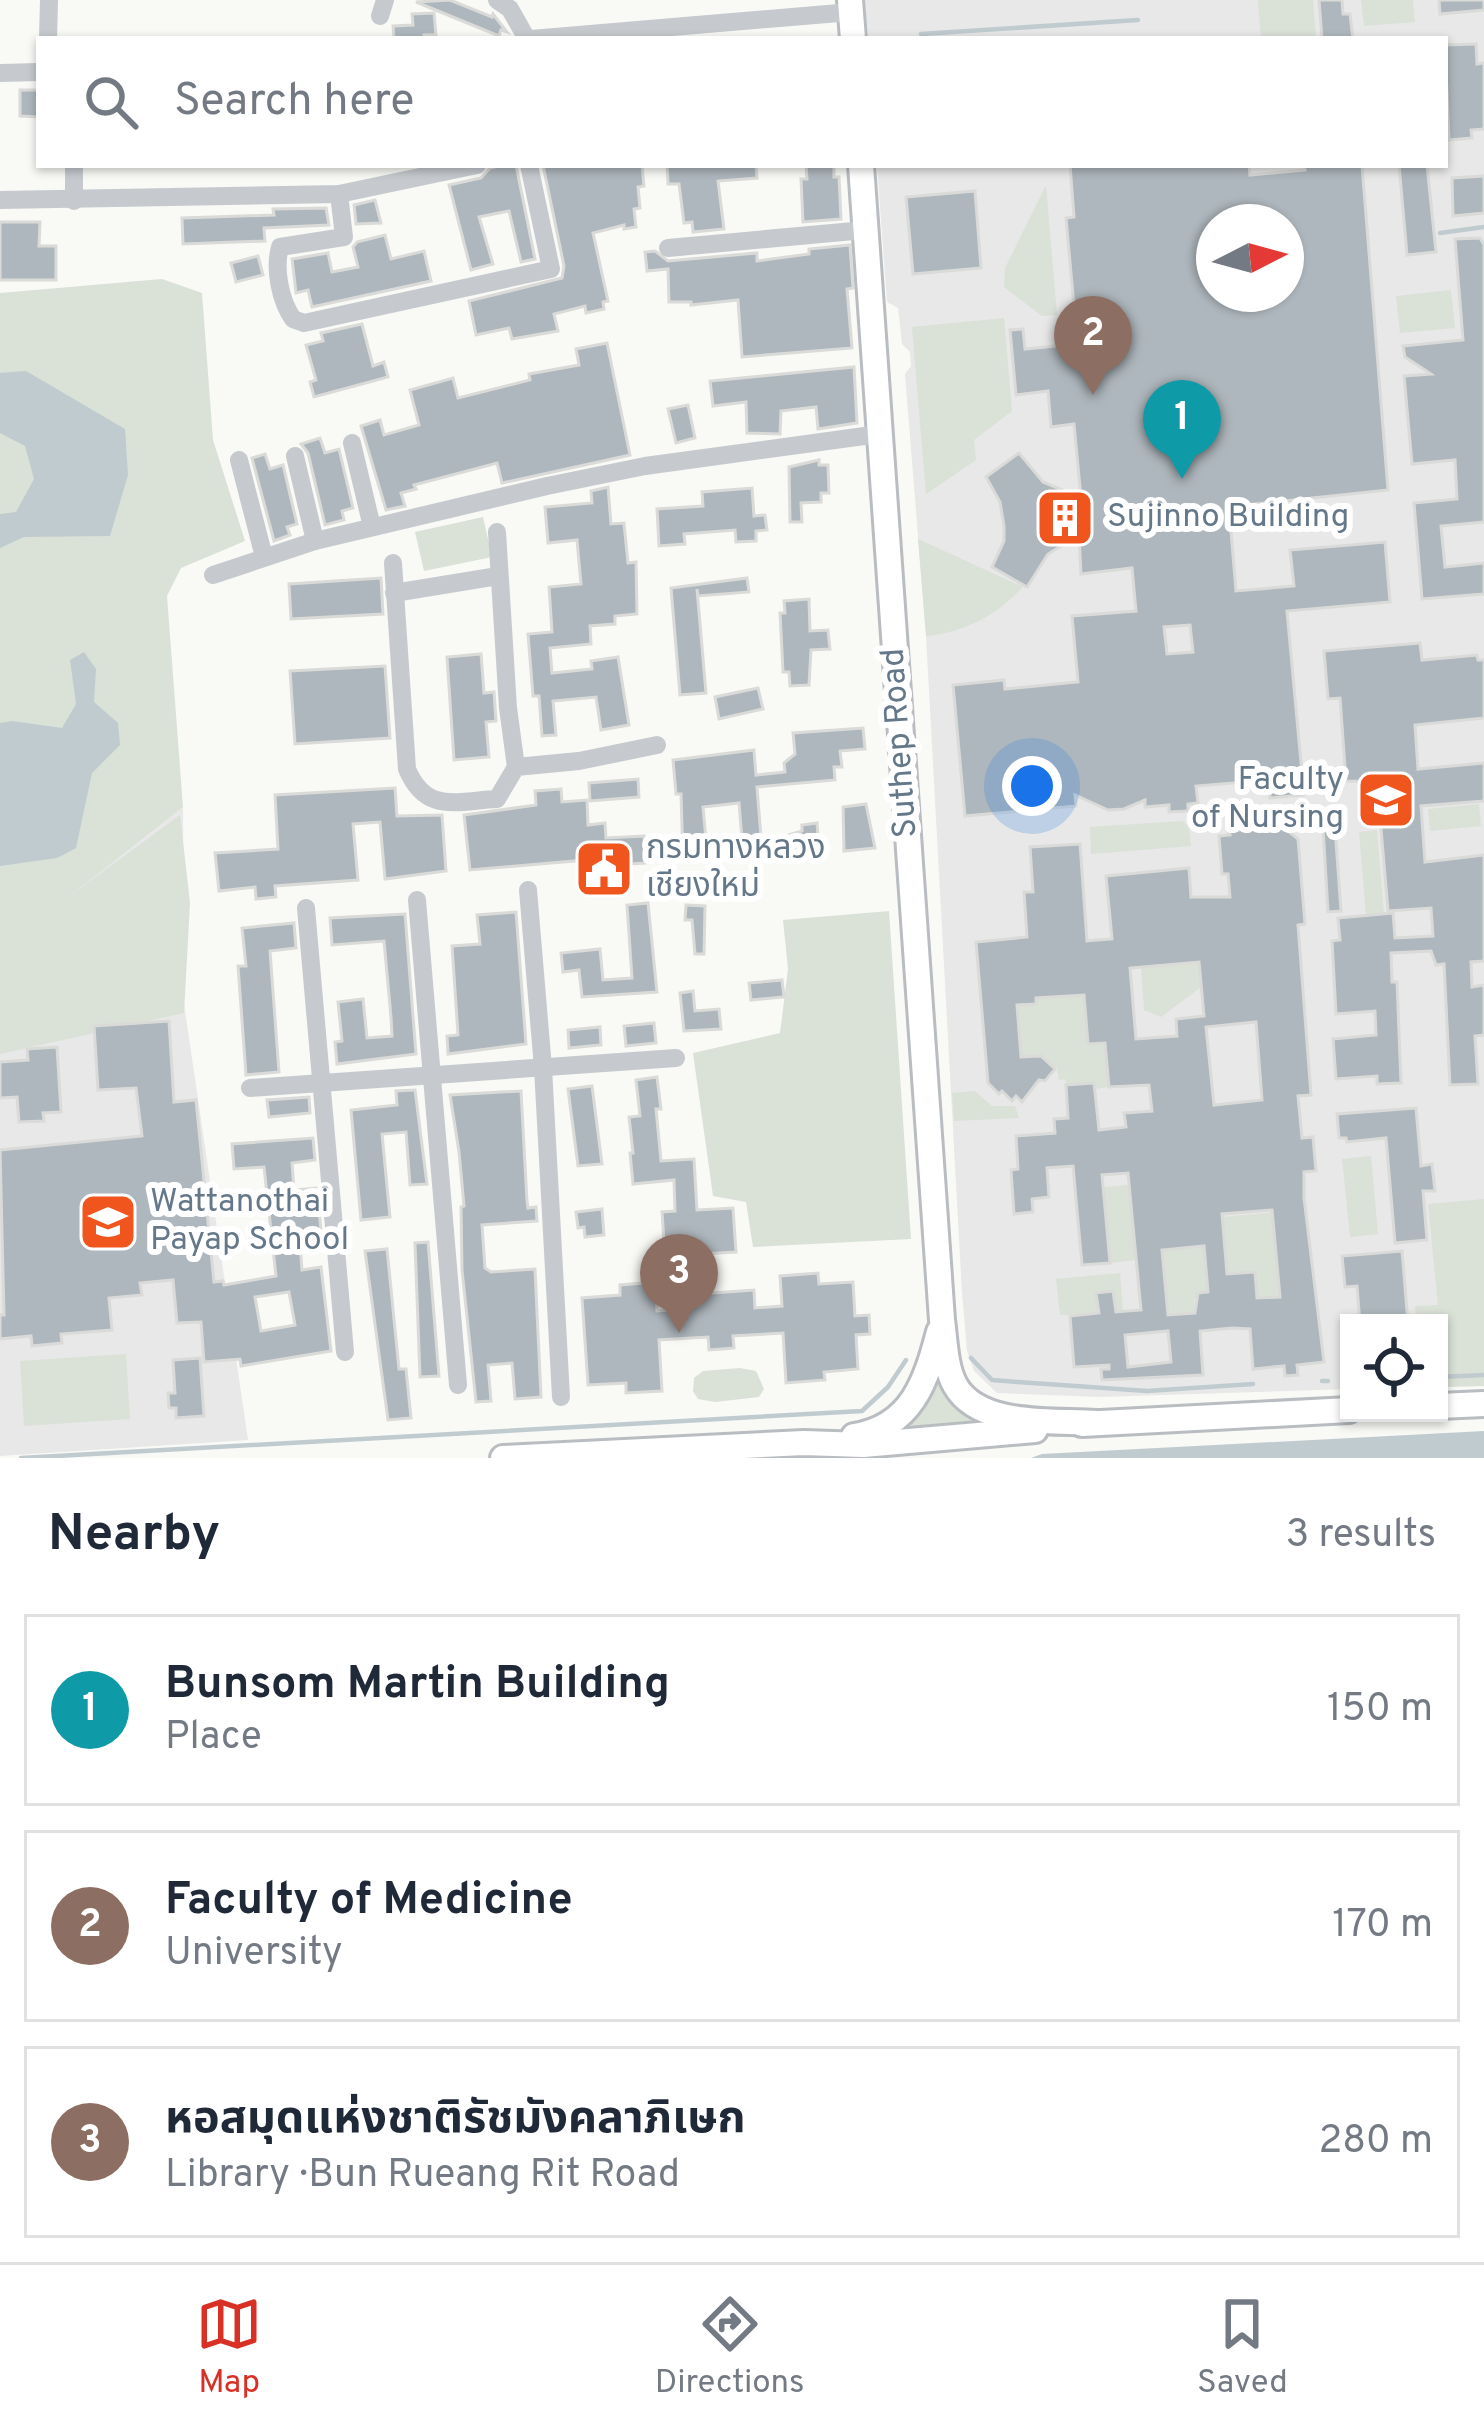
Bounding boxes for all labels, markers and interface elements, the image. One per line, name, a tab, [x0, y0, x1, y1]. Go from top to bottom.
search box	[36, 36, 1448, 168]
icon: search	[78, 69, 144, 135]
text: Search here	[174, 74, 414, 131]
north arrow	[1196, 204, 1304, 312]
pin: 2	[1054, 296, 1132, 395]
pin: 1	[1143, 380, 1221, 479]
building icon: Sujinno Building	[1034, 487, 1096, 549]
place label: Sujinno Building	[1107, 497, 1349, 539]
street label: Suthep Road	[873, 647, 929, 839]
your location	[1002, 756, 1062, 816]
place label: Faculty of Nursing	[1191, 760, 1344, 840]
school or university icon: Faculty of Nursing	[1355, 769, 1417, 831]
place label: กรมทางหลวง เชียงใหม่	[646, 829, 826, 909]
public building icon: กรมทางหลวง เชียงใหม่	[573, 838, 635, 900]
place label: Wattanothai Payap School	[150, 1182, 349, 1262]
school or university icon: Wattanothai Payap School	[77, 1191, 139, 1253]
pin: 3	[640, 1234, 718, 1333]
map controls	[1340, 1314, 1448, 1422]
button: locate	[1340, 1314, 1448, 1422]
text: Nearby	[48, 1504, 220, 1569]
text: 3 results	[1286, 1512, 1436, 1561]
text: Bunsom Martin Building	[165, 1657, 670, 1714]
text: 1	[82, 1686, 98, 1735]
text: 150 m	[1327, 1686, 1433, 1735]
text: Place	[165, 1714, 262, 1763]
text: Faculty of Medicine	[165, 1873, 572, 1930]
text: 2	[78, 1902, 102, 1951]
text: 170 m	[1332, 1902, 1433, 1951]
text: University	[165, 1930, 343, 1979]
text: หอสมุดแห่งชาติรัชมังคลาภิเษก	[165, 2092, 746, 2149]
text: 3	[78, 2118, 102, 2167]
text: 280 m	[1318, 2118, 1433, 2167]
text: Library · Bun Rueang Rit Road	[165, 2152, 680, 2201]
tab: Map	[196, 2291, 262, 2405]
tab: Directions	[655, 2291, 805, 2405]
tab: Saved	[1197, 2291, 1288, 2405]

